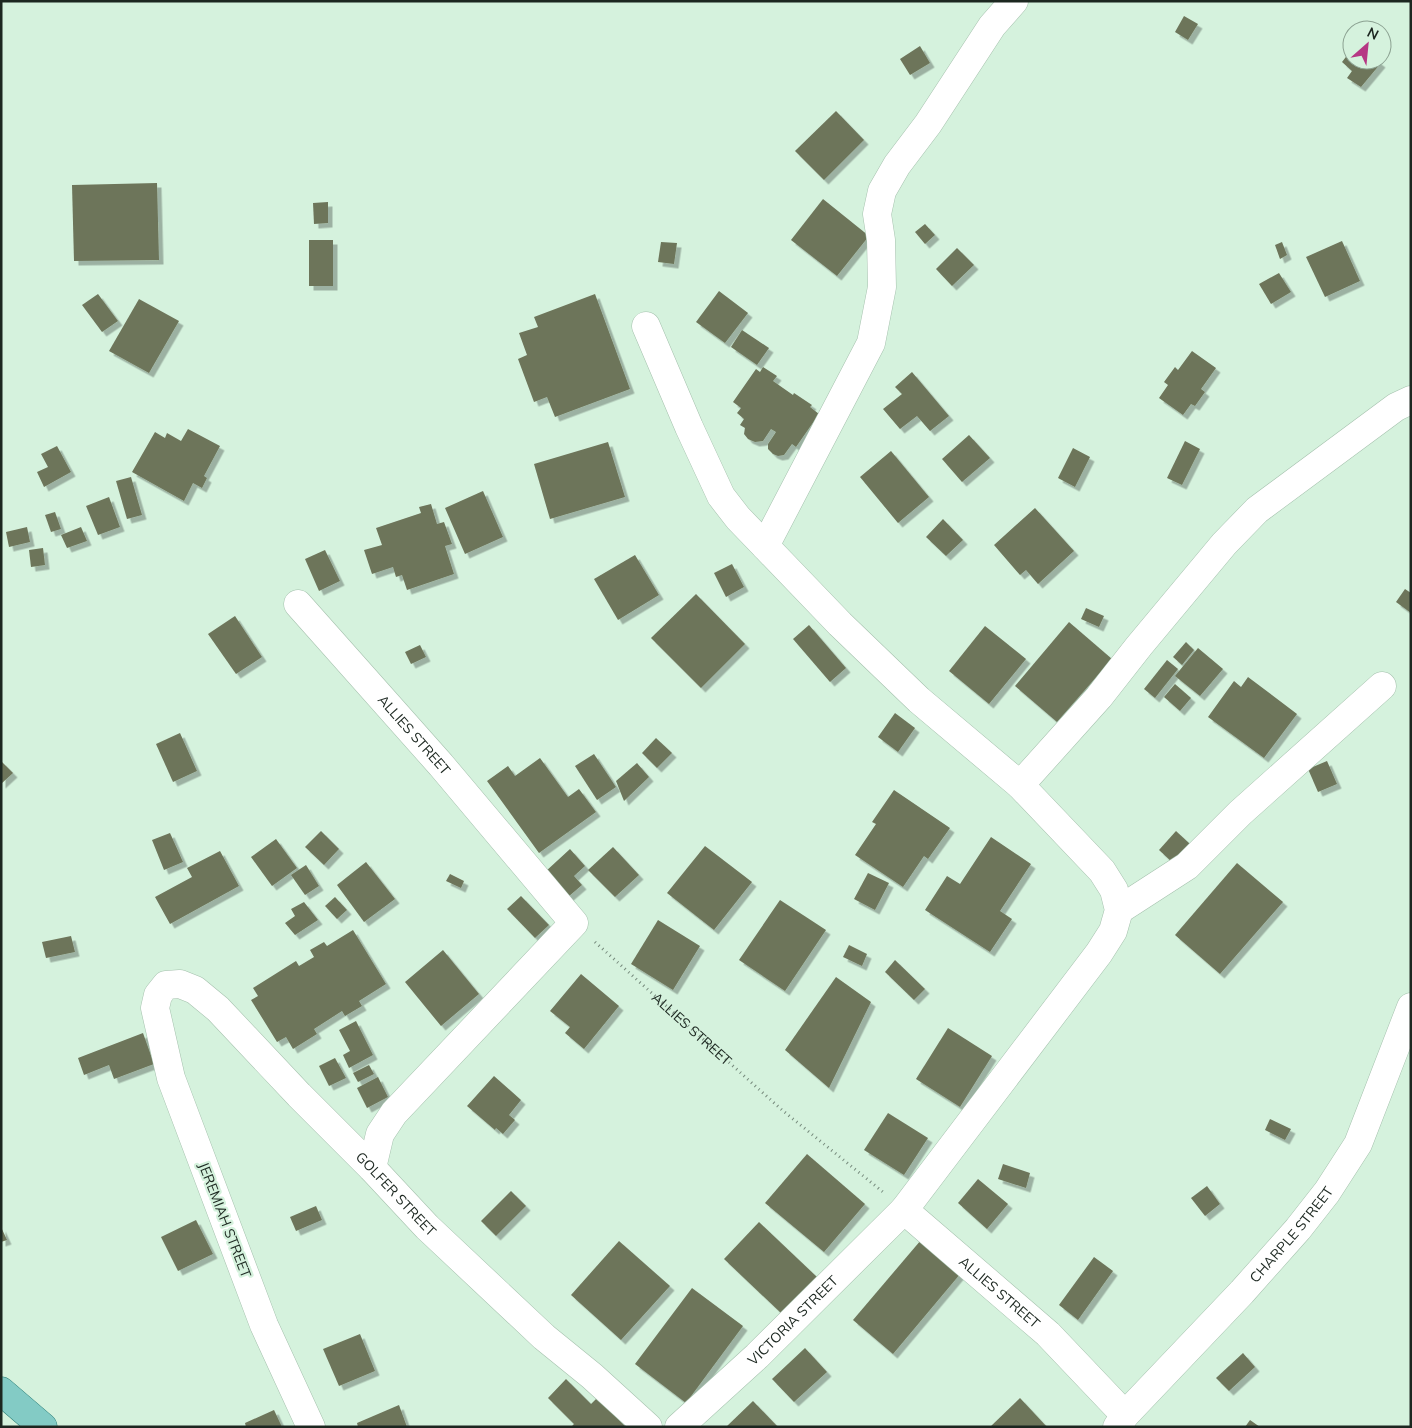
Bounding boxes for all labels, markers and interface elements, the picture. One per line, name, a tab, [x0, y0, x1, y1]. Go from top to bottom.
north arrow	[1342, 20, 1392, 70]
text: N	[1364, 23, 1382, 44]
street label: ALLIES STREET	[374, 691, 455, 779]
street label: ALLIES STREET	[648, 988, 736, 1070]
street label: GOLFER STREET	[352, 1148, 441, 1240]
street label: JEREMIAH STREET	[195, 1160, 256, 1281]
street label: CHARPLE STREET	[1246, 1183, 1337, 1286]
street label: ALLIES STREET	[955, 1252, 1044, 1332]
street label: VICTORIA STREET	[744, 1271, 842, 1369]

